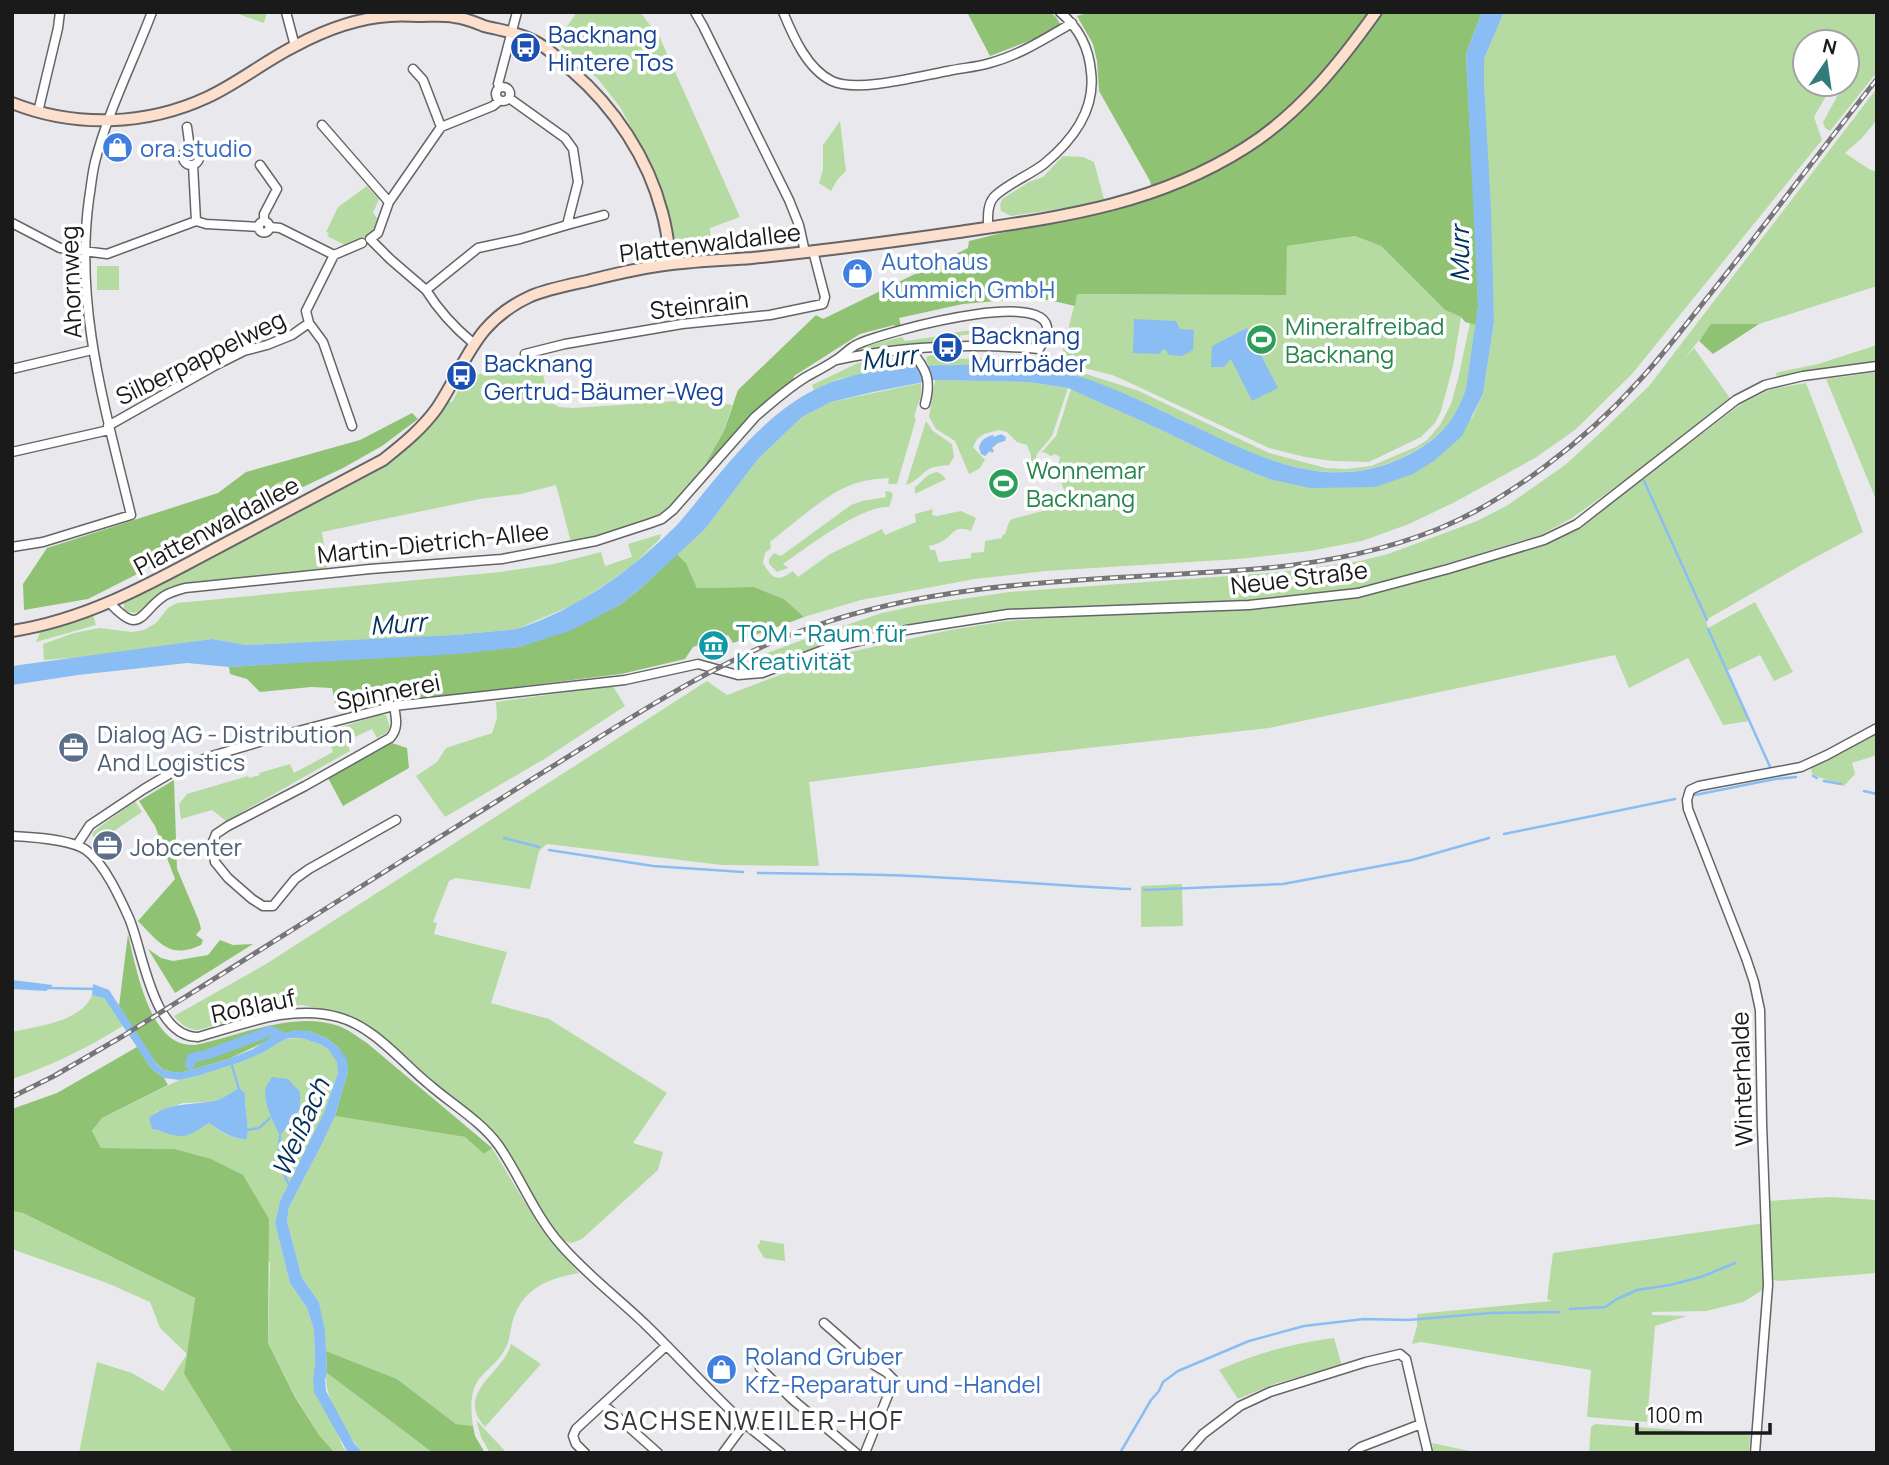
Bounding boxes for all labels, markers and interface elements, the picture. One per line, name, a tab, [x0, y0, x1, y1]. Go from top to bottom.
place label: Backnang Hintere Tos	[548, 17, 674, 78]
north arrow	[1791, 28, 1861, 98]
bus stop icon: Backnang Hintere Tos	[508, 30, 542, 64]
text: N	[1820, 32, 1839, 61]
shop icon: ora.studio	[100, 130, 134, 164]
place label: ora.studio	[140, 131, 252, 164]
street label: Plattenwaldallee	[617, 214, 803, 270]
water label: Murr	[1441, 222, 1477, 282]
street label: Ahornweg	[52, 225, 88, 339]
place label: Autohaus Kummich GmbH	[881, 244, 1055, 305]
shop icon: Autohaus Kummich GmbH	[841, 257, 875, 291]
street label: Steinrain	[648, 282, 750, 326]
street label: Silberpappelweg	[110, 302, 290, 412]
place label: Mineralfreibad Backnang	[1285, 309, 1444, 370]
place label: Backnang Murrbäder	[971, 318, 1088, 379]
sports icon: Mineralfreibad Backnang	[1245, 322, 1279, 356]
bus stop icon: Backnang Murrbäder	[931, 331, 965, 365]
water label: Murr	[859, 335, 923, 378]
place label: Backnang Gertrud-Bäumer-Weg	[484, 346, 724, 407]
bus stop icon: Backnang Gertrud-Bäumer-Weg	[444, 359, 478, 393]
place label: Wonnemar Backnang	[1026, 453, 1146, 514]
sports icon: Wonnemar Backnang	[986, 466, 1020, 500]
street label: Plattenwaldallee	[128, 468, 304, 582]
street label: Martin-Dietrich-Allee	[315, 513, 551, 571]
street label: Neue Straße	[1229, 552, 1369, 602]
water label: Murr	[369, 603, 431, 643]
place label: TOM - Raum für Kreativität	[736, 616, 907, 677]
museum icon: TOM - Raum für Kreativität	[696, 629, 730, 663]
street label: Spinnerei	[333, 665, 443, 717]
place label: Dialog AG - Distribution And Logistics	[97, 717, 353, 778]
office icon: Dialog AG - Distribution And Logistics	[57, 730, 91, 764]
office icon: Jobcenter	[90, 829, 124, 863]
place label: Jobcenter	[130, 830, 243, 863]
street label: Roßlauf	[208, 980, 299, 1030]
street label: Winterhalde	[1722, 1011, 1760, 1147]
water label: Weißach	[262, 1071, 338, 1182]
place label: Roland Gruber Kfz-Reparatur und -Handel	[745, 1339, 1041, 1400]
shop icon: Roland Gruber Kfz-Reparatur und -Handel	[705, 1352, 739, 1386]
scale bar	[1637, 1392, 1770, 1436]
text: 100 m	[1647, 1401, 1703, 1429]
district label: SACHSENWEILER-HOF	[603, 1402, 905, 1438]

